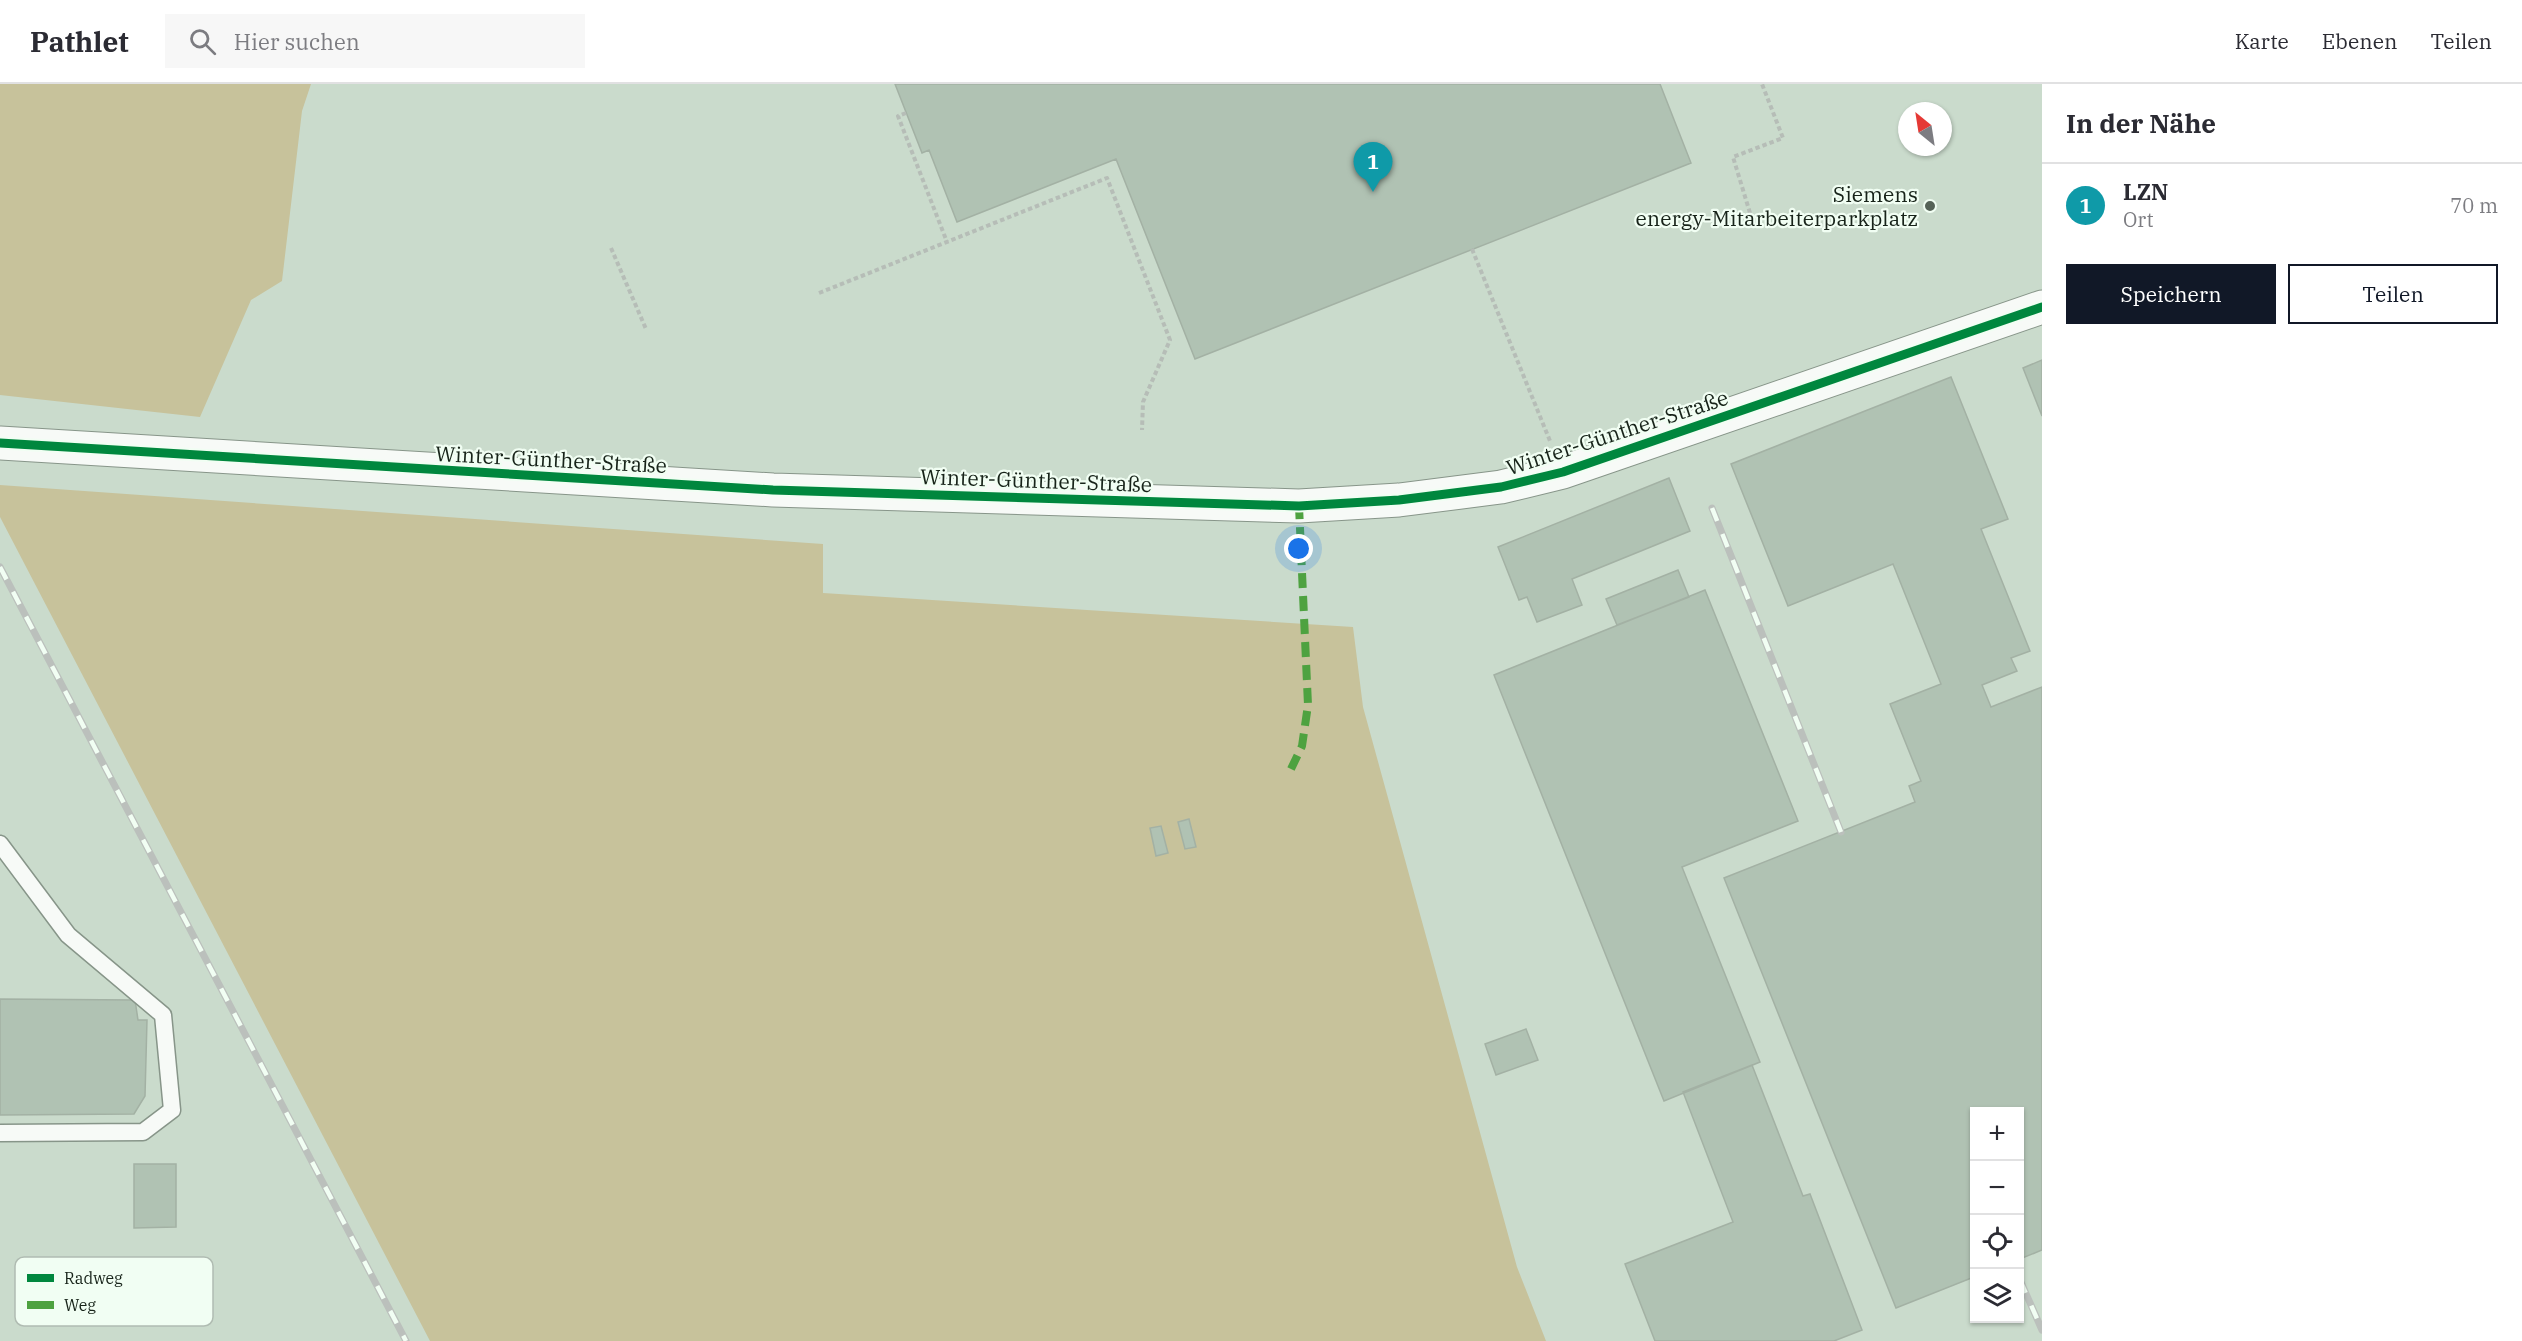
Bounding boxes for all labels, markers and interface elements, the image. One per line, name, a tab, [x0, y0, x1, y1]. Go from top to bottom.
search box	[165, 14, 585, 68]
text: Pathlet	[30, 23, 129, 60]
icon: search	[186, 25, 219, 58]
text: Hier suchen	[234, 27, 360, 56]
text: Karte	[2235, 27, 2289, 55]
text: Ebenen	[2322, 27, 2397, 55]
text: Teilen	[2430, 27, 2492, 55]
north arrow	[1898, 102, 1952, 156]
text: In der Nähe	[2066, 106, 2216, 140]
pin: 1	[1354, 142, 1392, 192]
text: LZN	[2123, 177, 2168, 206]
place label: Siemens energy-Mitarbeiterparkplatz	[1636, 180, 1918, 232]
text: 1	[2080, 192, 2092, 219]
text: 70 m	[2450, 192, 2498, 219]
marker: Siemens energy-Mitarbeiterparkplatz	[1923, 199, 1937, 213]
text: Ort	[2123, 206, 2153, 233]
button: Speichern	[2066, 264, 2276, 324]
button: Teilen	[2288, 264, 2498, 324]
street label: Winter-Günther-Straße	[1502, 383, 1732, 481]
street label: Winter-Günther-Straße	[434, 439, 668, 479]
street label: Winter-Günther-Straße	[920, 462, 1152, 498]
your location	[1284, 534, 1313, 563]
map controls	[1970, 1107, 2024, 1323]
button: +	[1970, 1107, 2024, 1161]
button: −	[1970, 1161, 2024, 1215]
button: locate	[1970, 1215, 2024, 1269]
legend	[15, 1257, 213, 1326]
text: Radweg	[64, 1268, 123, 1288]
button: layers	[1970, 1269, 2024, 1323]
text: Weg	[64, 1295, 96, 1315]

